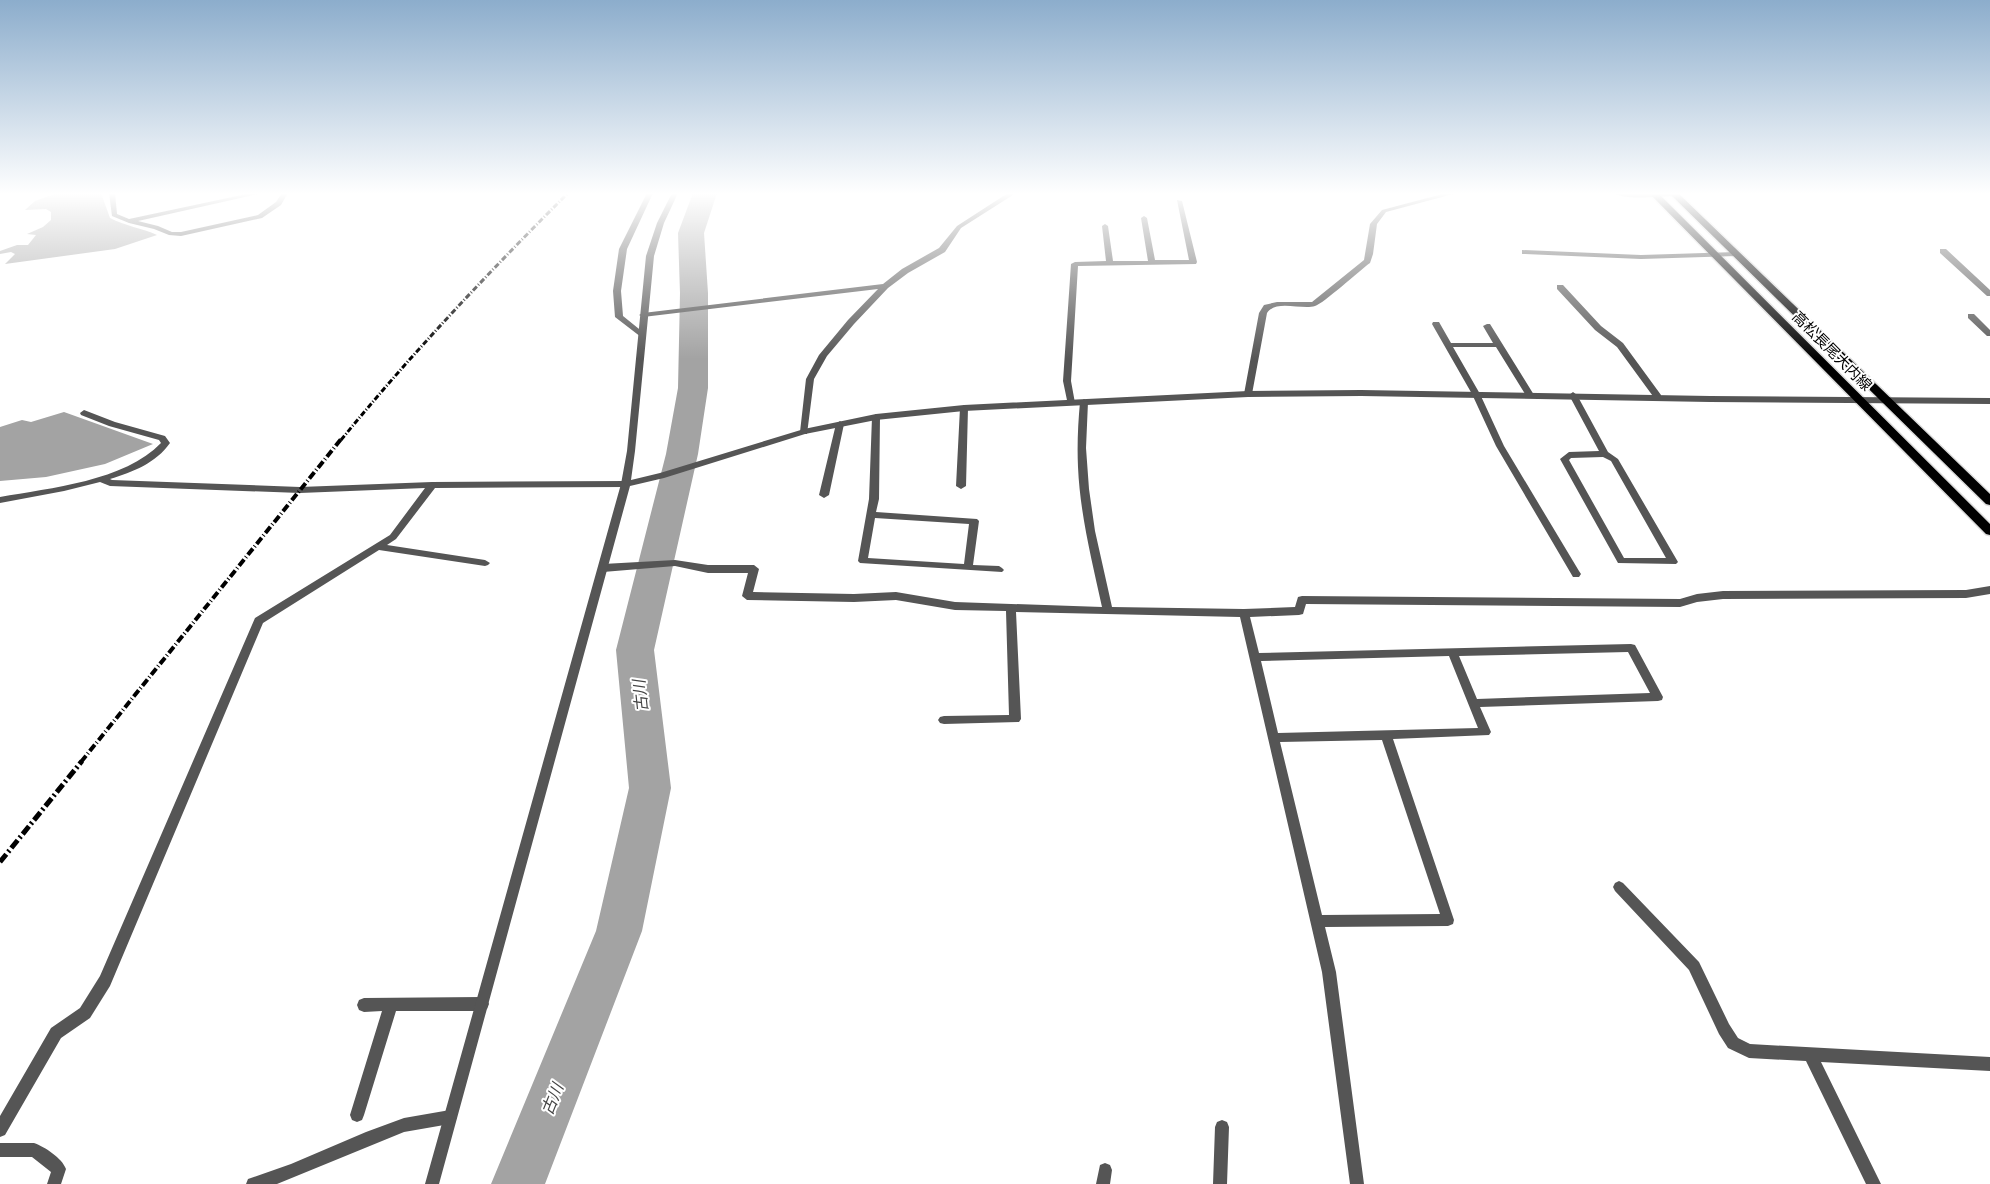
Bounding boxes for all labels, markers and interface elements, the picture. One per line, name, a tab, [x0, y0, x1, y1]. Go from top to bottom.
street label: 高松長尾大内線	[1789, 307, 1876, 394]
water label: 古川	[628, 677, 652, 713]
water label: 古川	[537, 1079, 568, 1118]

